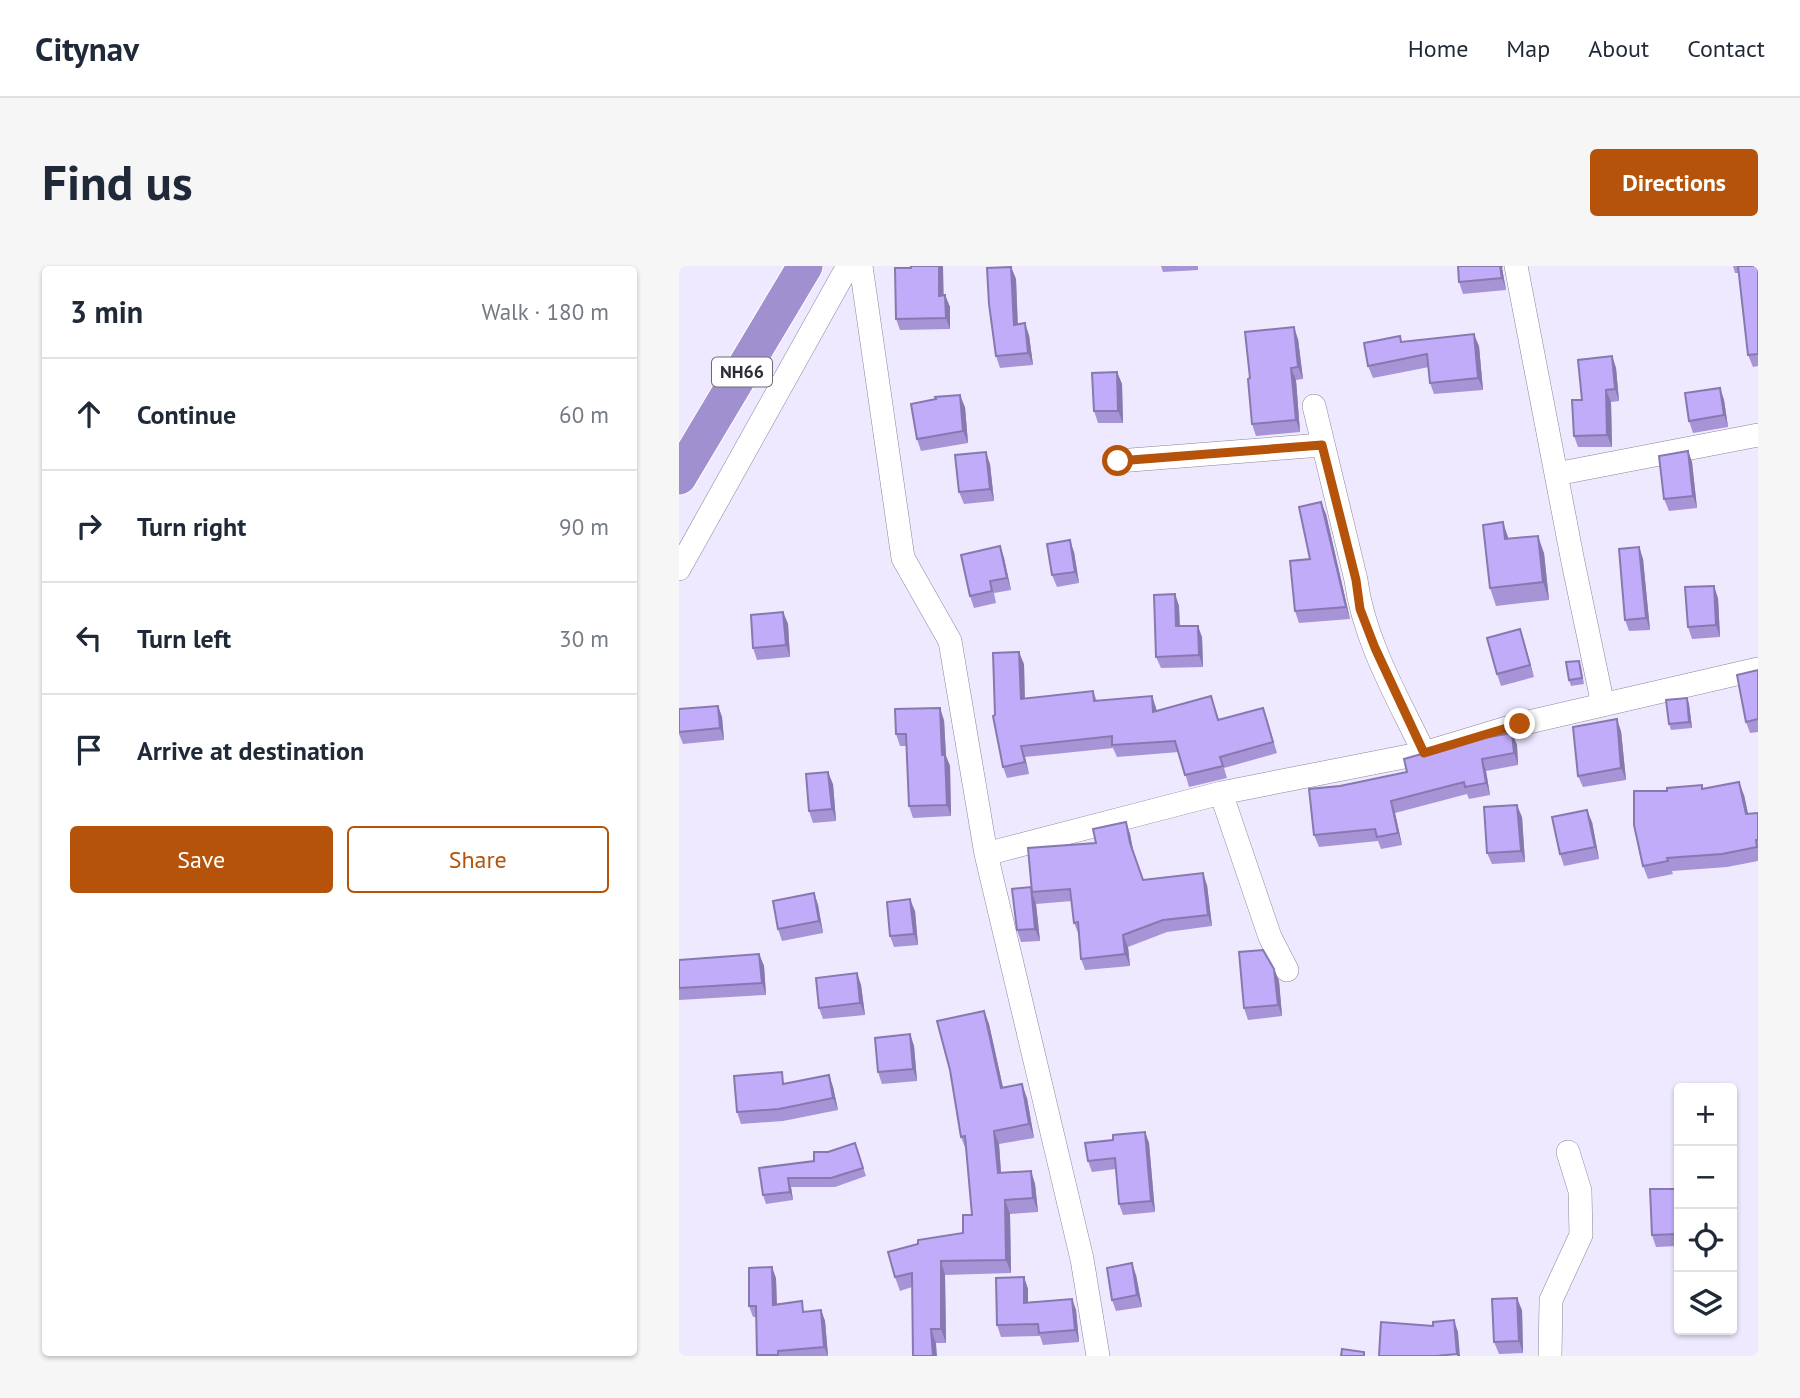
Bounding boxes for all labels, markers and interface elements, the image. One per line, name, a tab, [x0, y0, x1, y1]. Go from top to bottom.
text: Citynav	[35, 27, 139, 70]
text: Home	[1408, 33, 1468, 64]
text: Map	[1506, 33, 1550, 64]
text: About	[1588, 33, 1649, 64]
text: Contact	[1687, 33, 1765, 64]
button: Directions	[1590, 149, 1758, 216]
text: Find us	[42, 150, 193, 214]
text: 3 min	[70, 292, 143, 331]
text: Walk · 180 m	[482, 297, 609, 326]
road number: NH66	[712, 358, 772, 386]
icon: ahead	[70, 395, 108, 433]
text: Continue	[137, 398, 236, 431]
text: 60 m	[559, 400, 609, 429]
route start	[1102, 445, 1133, 476]
icon: right	[70, 507, 108, 545]
text: Turn right	[137, 510, 246, 543]
text: 90 m	[559, 512, 609, 541]
icon: left	[70, 619, 108, 657]
text: Turn left	[137, 622, 231, 655]
text: 30 m	[559, 624, 609, 653]
route end	[1504, 708, 1535, 739]
icon: arrive	[70, 731, 108, 769]
text: Arrive at destination	[137, 734, 364, 767]
button: Save	[70, 826, 333, 893]
button: Share	[347, 826, 609, 893]
map controls	[1674, 1083, 1737, 1335]
button: +	[1674, 1083, 1737, 1146]
button: −	[1674, 1146, 1737, 1209]
button: locate	[1674, 1209, 1737, 1272]
button: layers	[1674, 1272, 1737, 1335]

